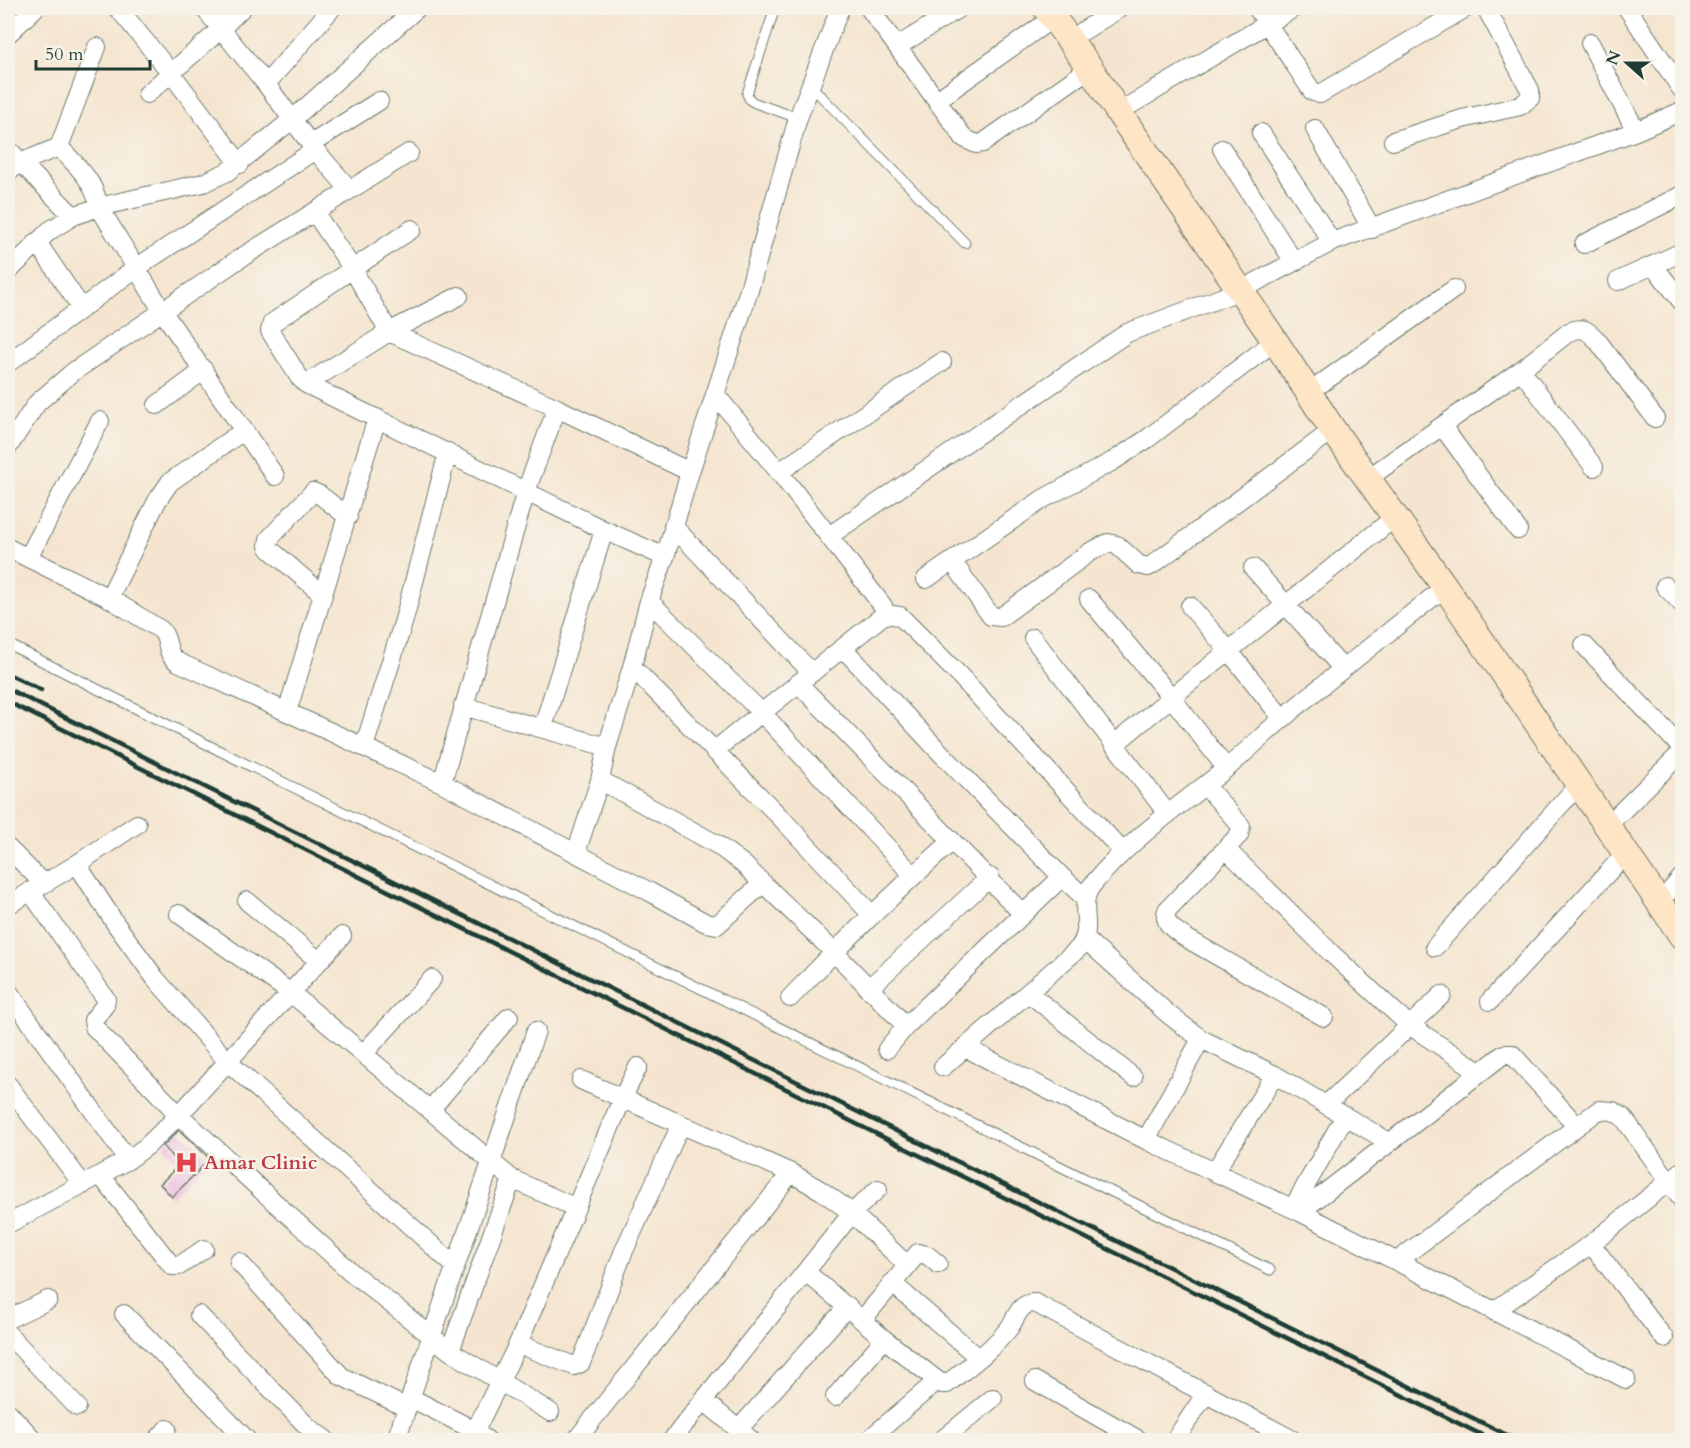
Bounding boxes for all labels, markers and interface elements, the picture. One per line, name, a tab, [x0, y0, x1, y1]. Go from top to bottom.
scale bar	[36, 33, 150, 71]
north arrow	[1597, 33, 1657, 93]
text: 50 m	[45, 42, 84, 67]
text: N	[1601, 47, 1627, 68]
hospital icon: Amar Clinic	[173, 1149, 199, 1175]
place label: Amar Clinic	[204, 1149, 317, 1176]

